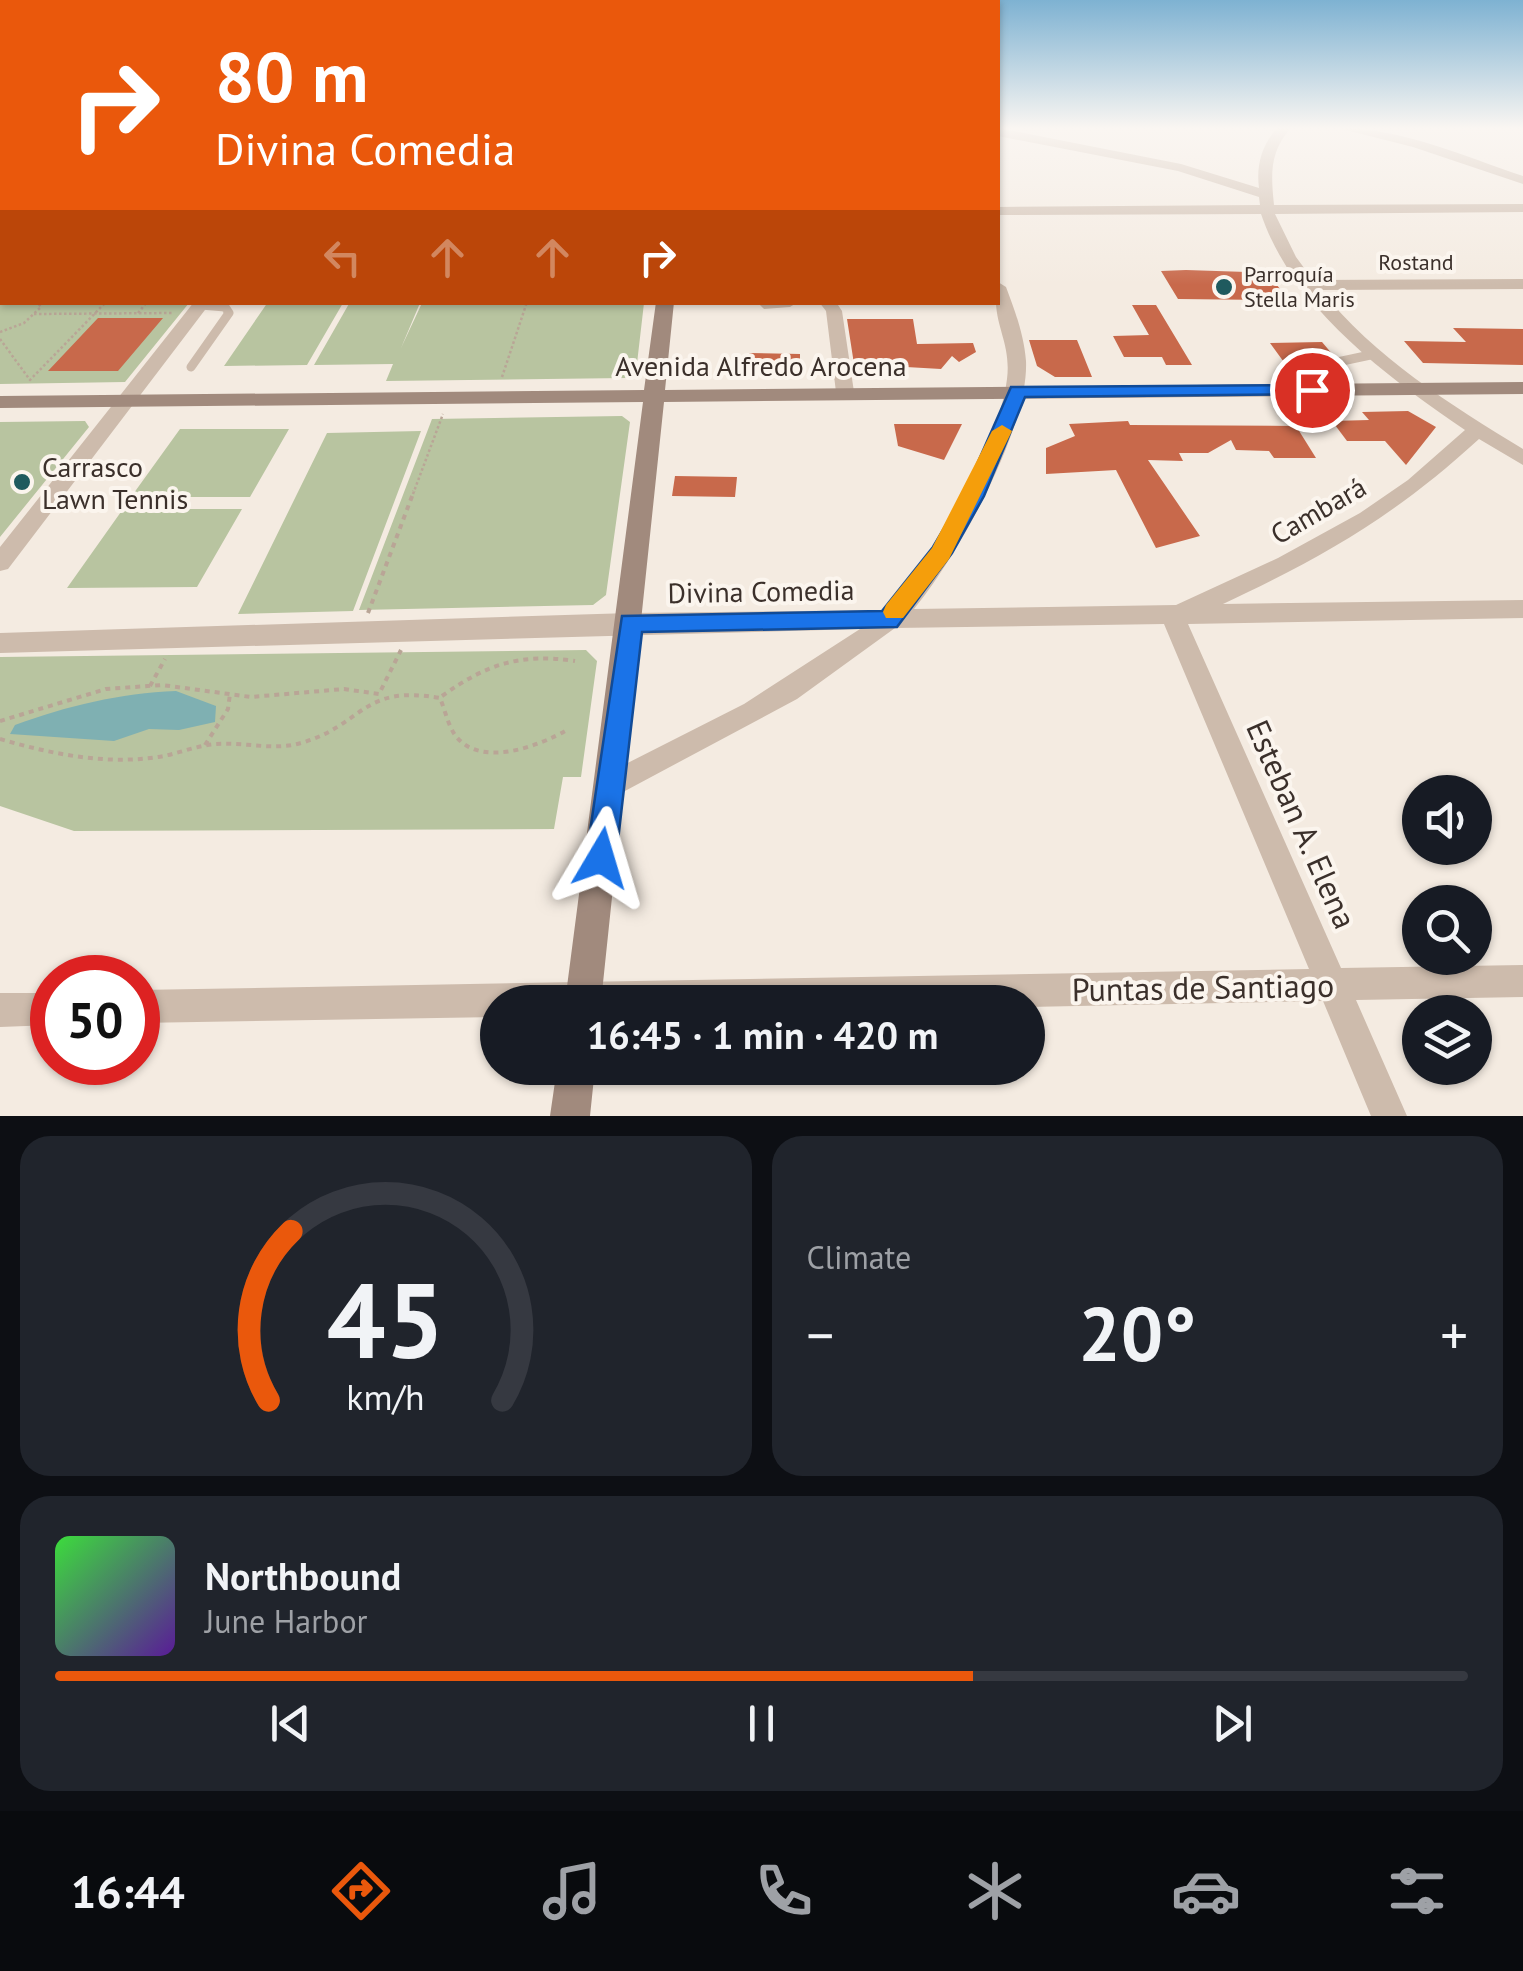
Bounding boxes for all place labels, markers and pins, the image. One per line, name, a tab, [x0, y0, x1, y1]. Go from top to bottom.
place label: Parroquía Stella Maris	[1244, 260, 1355, 313]
marker: Parroquía Stella Maris	[1213, 276, 1235, 298]
pin	[1270, 348, 1355, 433]
place label: Carrasco Lawn Tennis	[42, 448, 188, 517]
marker: Carrasco Lawn Tennis	[11, 471, 33, 493]

